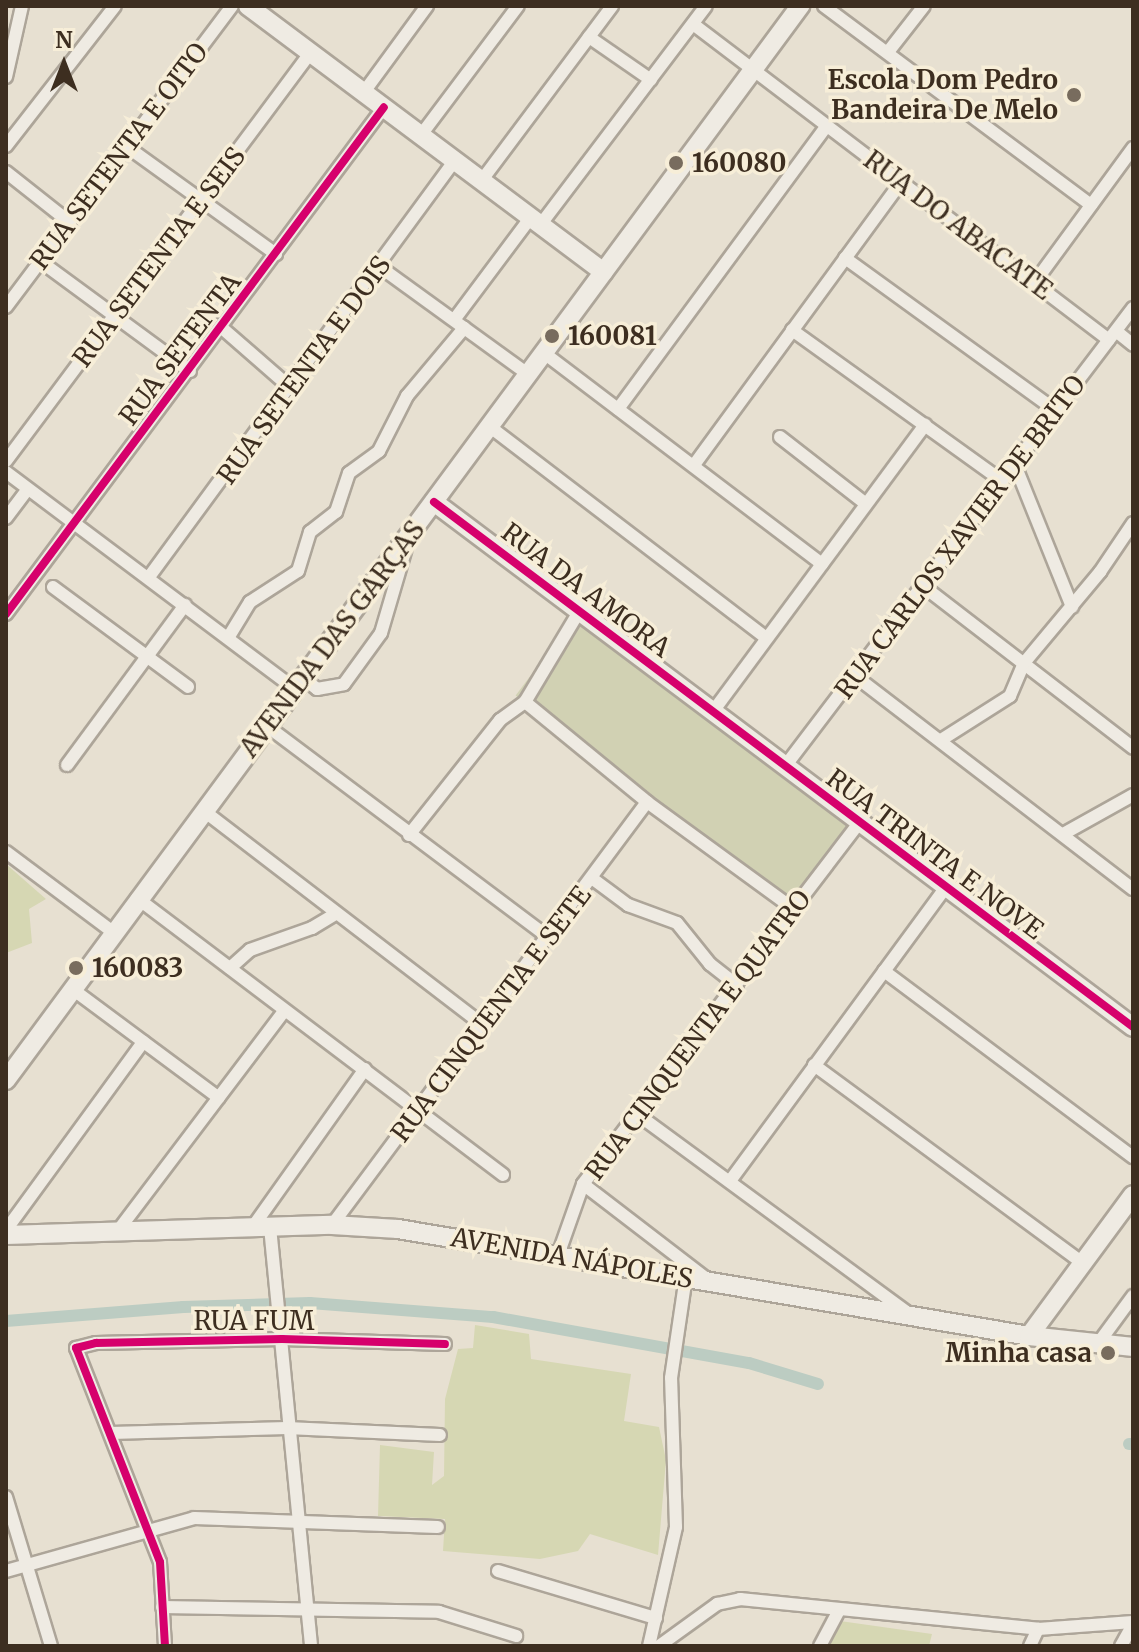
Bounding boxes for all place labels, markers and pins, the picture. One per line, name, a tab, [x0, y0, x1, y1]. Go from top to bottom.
place label: Escola Dom Pedro Bandeira De Melo	[827, 64, 1058, 126]
marker: Escola Dom Pedro Bandeira De Melo	[1065, 86, 1083, 104]
place label: 160080	[692, 147, 787, 179]
marker: 160080	[667, 154, 685, 172]
place label: 160081	[568, 320, 657, 352]
marker: 160081	[543, 327, 561, 345]
place label: 160083	[92, 952, 183, 984]
marker: 160083	[67, 959, 85, 977]
place label: Minha casa	[945, 1337, 1092, 1369]
marker: Minha casa	[1099, 1344, 1117, 1362]

